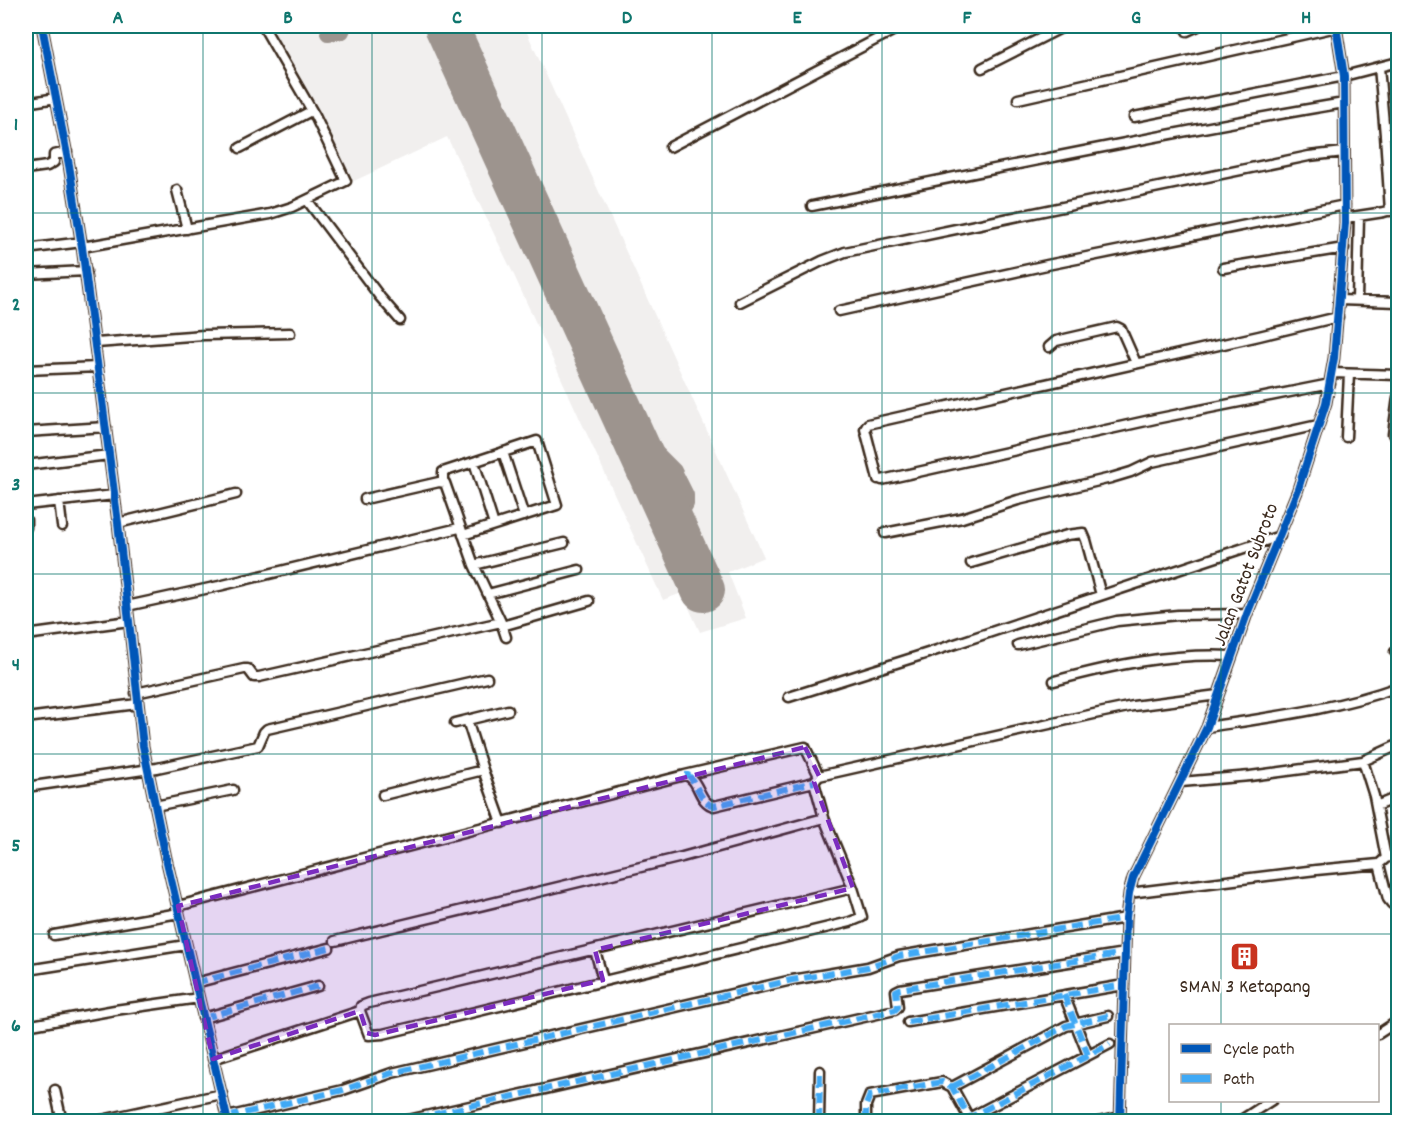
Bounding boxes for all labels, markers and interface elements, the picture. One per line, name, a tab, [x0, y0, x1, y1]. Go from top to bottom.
text: A	[113, 5, 124, 33]
text: B	[283, 5, 293, 33]
text: C	[452, 5, 462, 33]
text: D	[622, 5, 633, 33]
text: E	[792, 5, 802, 33]
text: F	[963, 5, 973, 33]
text: G	[1131, 5, 1141, 33]
text: H	[1301, 5, 1311, 33]
text: 1	[14, 112, 18, 140]
text: 2	[12, 292, 20, 320]
text: 3	[12, 472, 20, 500]
street label: Jalan Gatot Subroto	[1207, 499, 1287, 651]
text: 4	[12, 652, 20, 680]
text: 5	[11, 833, 21, 861]
building icon: SMAN 3 Ketapang	[1229, 941, 1261, 973]
place label: SMAN 3 Ketapang	[1180, 974, 1310, 1002]
text: 6	[11, 1013, 21, 1041]
legend	[1169, 1024, 1379, 1102]
text: Cycle path	[1223, 1038, 1294, 1063]
text: Path	[1223, 1068, 1255, 1093]

